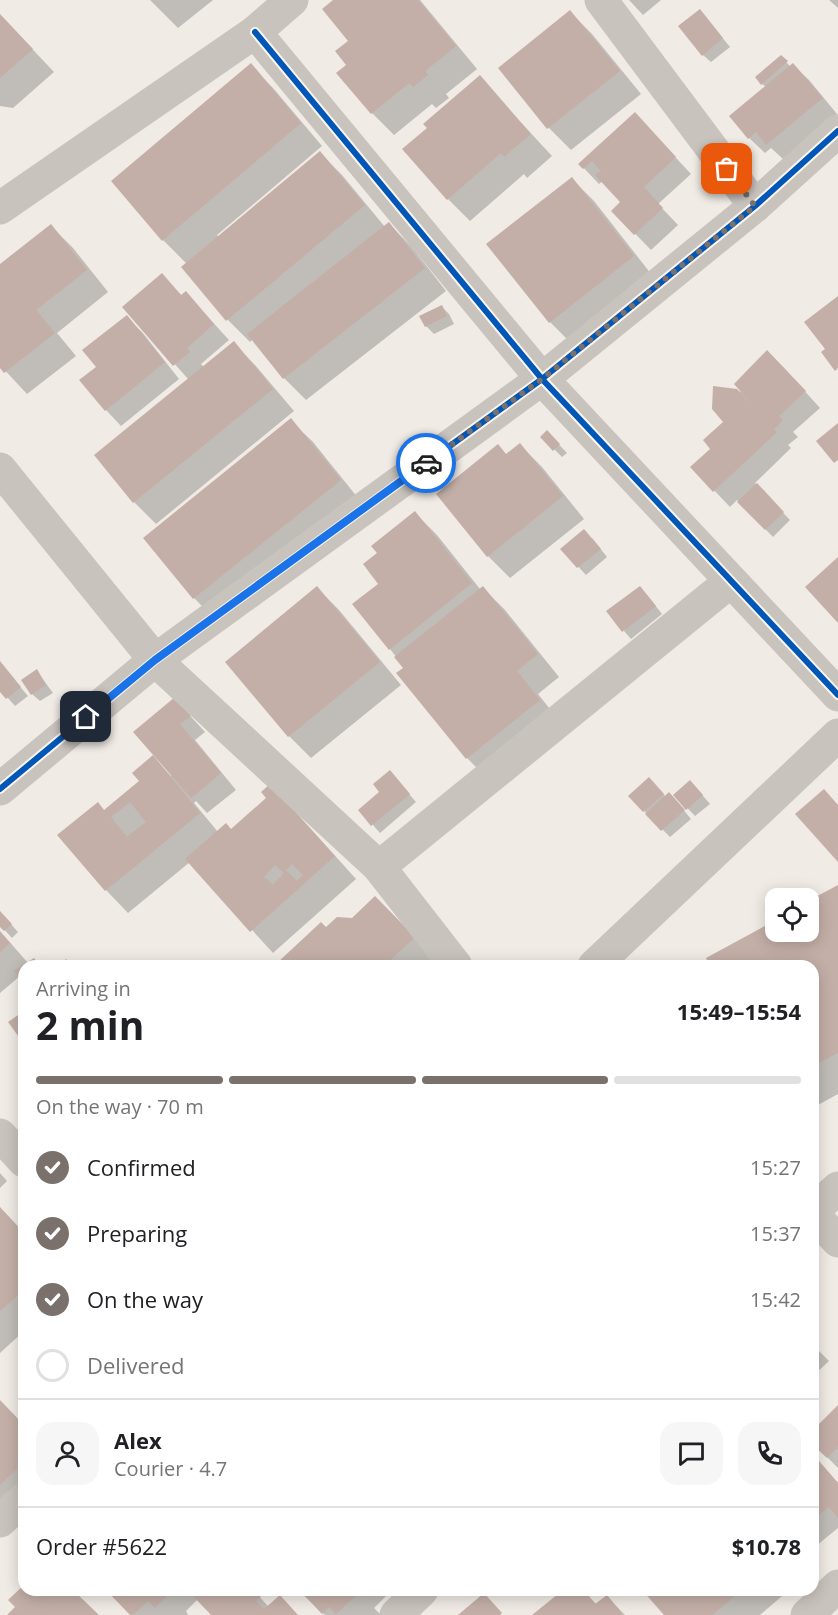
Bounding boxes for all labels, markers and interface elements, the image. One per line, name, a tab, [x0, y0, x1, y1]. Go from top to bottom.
pin	[701, 143, 752, 194]
icon: bag	[710, 152, 743, 185]
courier	[396, 433, 456, 493]
icon: car	[410, 447, 443, 480]
pin	[60, 691, 111, 742]
icon: home	[69, 700, 102, 733]
map controls	[765, 888, 819, 942]
button: locate	[765, 888, 819, 942]
text: Arriving in	[36, 975, 131, 1002]
text: 15:49–15:54	[677, 996, 801, 1026]
text: 2 min	[36, 998, 144, 1051]
text: On the way · 70 m	[36, 1093, 204, 1120]
icon: check	[36, 1151, 69, 1184]
text: Confirmed	[87, 1152, 196, 1182]
text: 15:27	[750, 1154, 801, 1181]
icon: check	[36, 1217, 69, 1250]
text: Preparing	[87, 1218, 187, 1248]
text: 15:37	[750, 1220, 801, 1247]
icon: check	[36, 1283, 69, 1316]
text: On the way	[87, 1284, 203, 1314]
text: 15:42	[750, 1286, 801, 1313]
text: Delivered	[87, 1350, 185, 1380]
button: person	[36, 1422, 99, 1485]
button: chat	[660, 1422, 723, 1485]
button: phone	[738, 1422, 801, 1485]
text: Alex	[114, 1425, 162, 1455]
text: Courier · 4.7	[114, 1455, 227, 1482]
text: Order #5622	[36, 1531, 167, 1561]
text: $10.78	[732, 1531, 801, 1561]

